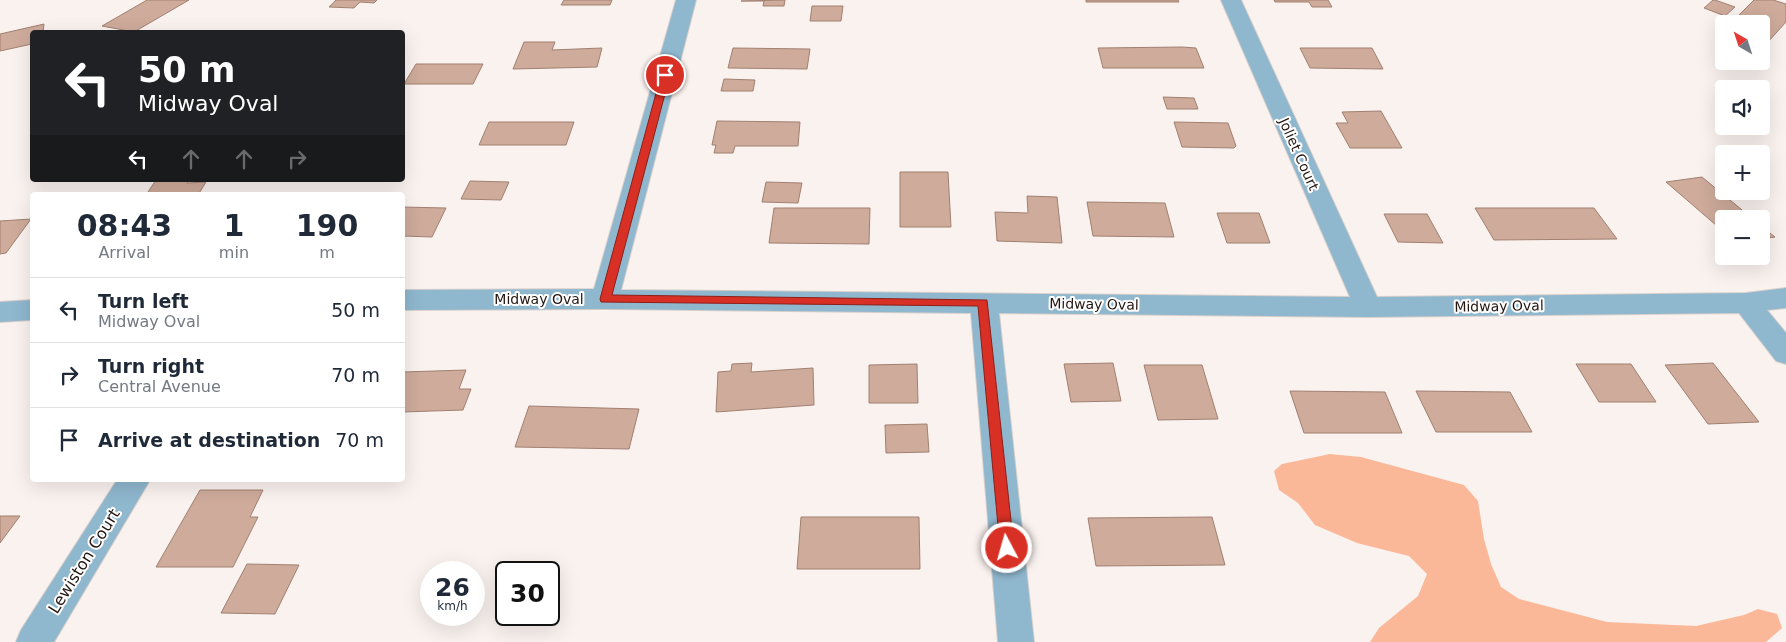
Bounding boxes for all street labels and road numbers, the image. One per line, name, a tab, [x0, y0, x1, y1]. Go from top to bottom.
street label: Joliet Court	[1276, 114, 1322, 193]
street label: Midway Oval	[494, 291, 584, 307]
street label: Midway Oval	[1049, 295, 1139, 313]
street label: Midway Oval	[1454, 297, 1544, 315]
street label: Lewiston Court	[44, 505, 124, 617]

